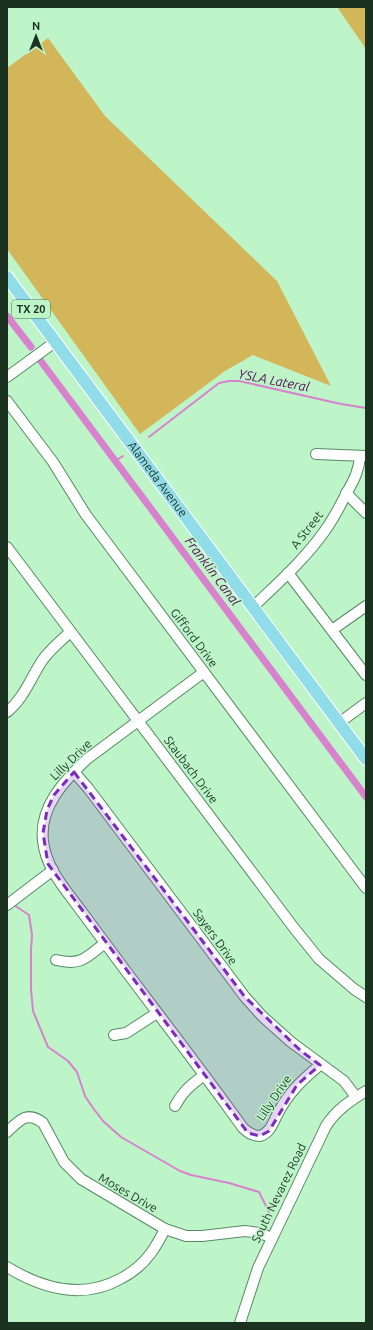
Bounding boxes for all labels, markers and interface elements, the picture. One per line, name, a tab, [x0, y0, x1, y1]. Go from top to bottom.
north arrow	[16, 16, 56, 56]
text: N	[32, 20, 40, 32]
road number: TX 20	[12, 300, 50, 318]
water label: YSLA Lateral	[237, 366, 311, 394]
street label: Alameda Avenue	[126, 439, 190, 519]
street label: A Street	[288, 508, 325, 551]
water label: Franklin Canal	[183, 534, 244, 608]
street label: Gifford Drive	[168, 606, 221, 669]
street label: Staubach Drive	[162, 734, 221, 806]
street label: Lilly Drive	[47, 737, 94, 782]
street label: Sayers Drive	[191, 906, 240, 967]
street label: Lilly Drive	[254, 1072, 294, 1123]
street label: South Nevarez Road	[249, 1141, 308, 1245]
street label: Moses Drive	[97, 1171, 160, 1215]

